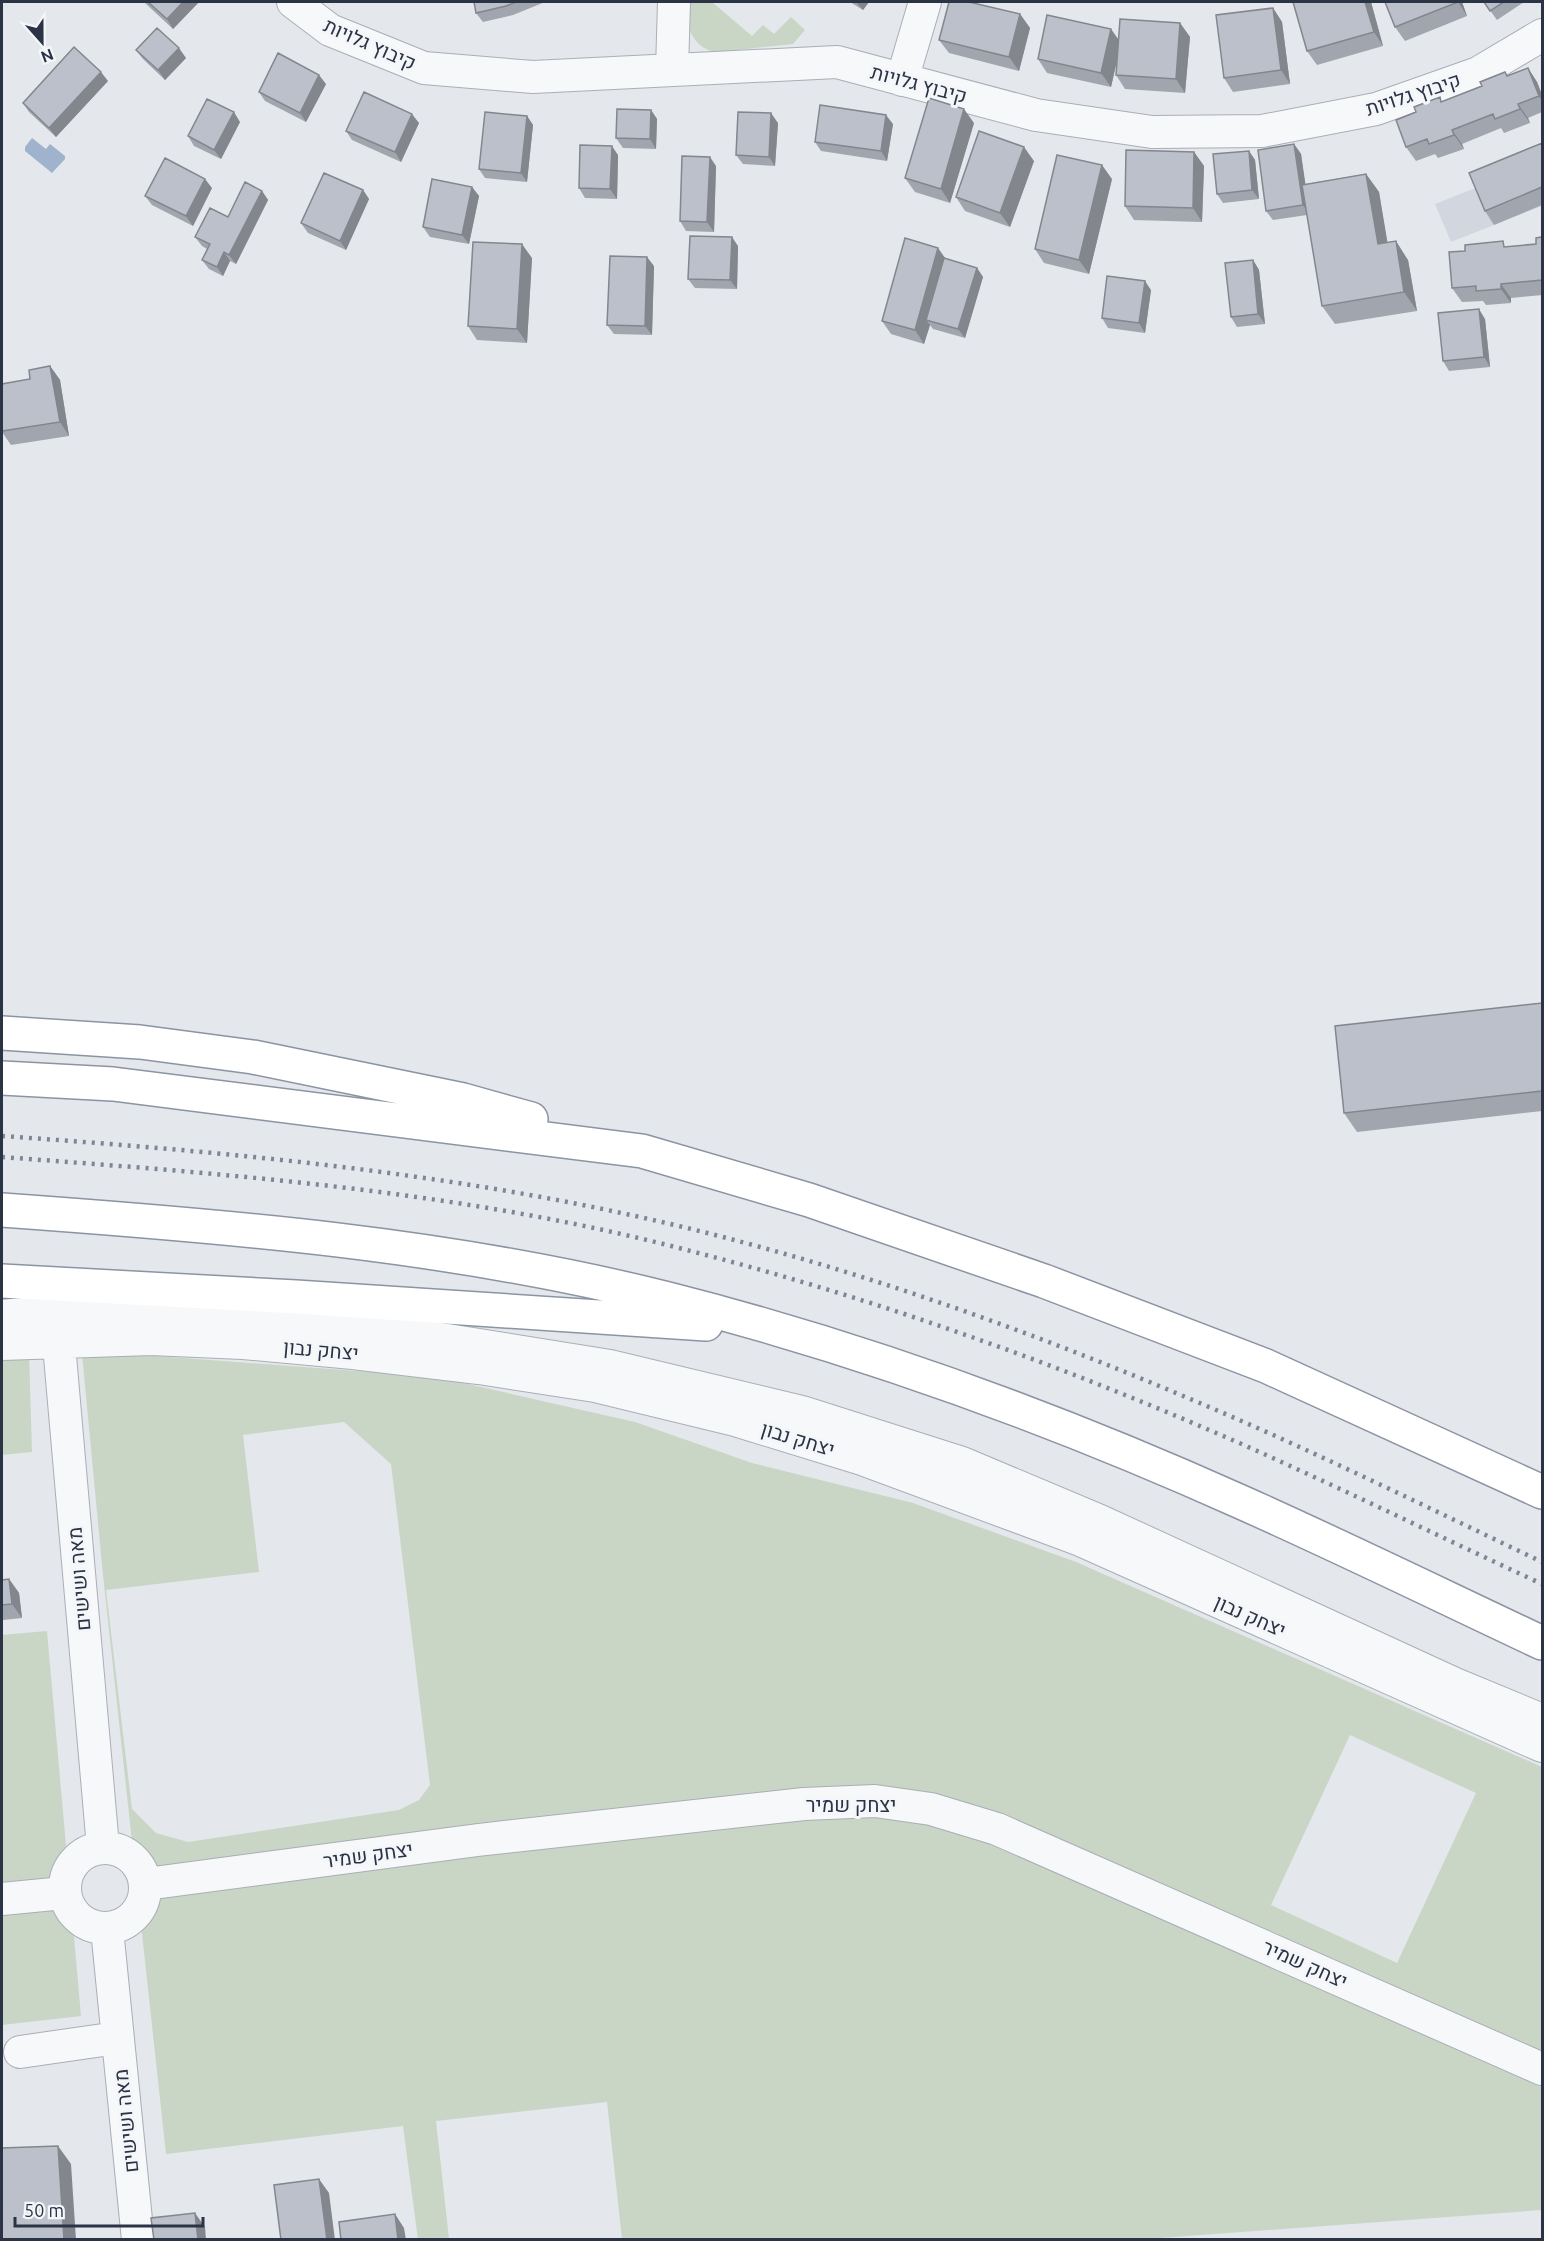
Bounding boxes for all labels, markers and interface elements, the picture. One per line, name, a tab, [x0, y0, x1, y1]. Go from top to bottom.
north arrow	[12, 12, 72, 72]
street label: קיבוץ גלויות	[321, 13, 420, 74]
text: N	[39, 45, 56, 67]
street label: קיבוץ גלויות	[869, 60, 970, 107]
street label: קיבוץ גלויות	[1362, 67, 1463, 120]
street label: יצחק נבון	[282, 1335, 360, 1364]
street label: יצחק נבון	[759, 1416, 838, 1461]
street label: מאה ושישים	[63, 1526, 95, 1632]
street label: יצחק נבון	[1211, 1590, 1289, 1641]
street label: יצחק שמיר	[806, 1793, 896, 1816]
street label: יצחק שמיר	[322, 1837, 414, 1872]
street label: יצחק שמיר	[1259, 1935, 1351, 1992]
street label: מאה ושישים	[109, 2068, 142, 2174]
scale bar	[15, 2190, 202, 2228]
text: 50 m	[24, 2200, 64, 2220]

